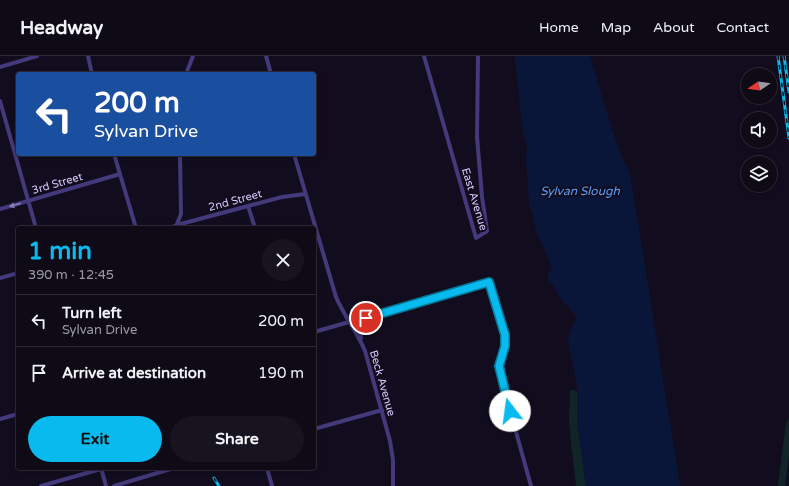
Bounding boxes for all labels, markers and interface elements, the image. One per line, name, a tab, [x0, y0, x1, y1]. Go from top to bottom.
text: Headway	[20, 17, 103, 39]
text: Home	[539, 19, 579, 36]
text: Map	[601, 19, 631, 36]
text: About	[653, 19, 695, 36]
text: Contact	[717, 19, 769, 36]
north arrow	[741, 68, 777, 104]
map controls	[741, 68, 777, 192]
text: 200 m	[94, 86, 180, 120]
icon: left	[28, 88, 80, 140]
button: sound	[741, 112, 777, 148]
text: Sylvan Drive	[94, 120, 198, 142]
button: layers	[741, 156, 777, 192]
street label: East Avenue	[459, 166, 490, 232]
street label: 3rd Street	[30, 170, 84, 197]
water label: Sylvan Slough	[540, 184, 621, 198]
street label: 2nd Street	[207, 187, 263, 214]
one-way arrow	[9, 202, 21, 208]
text: 1 min	[28, 237, 92, 266]
button: close	[262, 239, 304, 281]
text: 390 m · 12:45	[28, 267, 114, 283]
pin	[349, 301, 383, 335]
text: Turn left	[62, 304, 122, 322]
icon: arrive	[355, 307, 377, 329]
icon: left	[28, 310, 50, 332]
text: 200 m	[258, 312, 304, 330]
text: Sylvan Drive	[62, 322, 137, 338]
street label: Beck Avenue	[367, 349, 398, 418]
icon: arrive	[28, 362, 50, 384]
text: Arrive at destination	[62, 364, 206, 382]
text: 190 m	[258, 364, 304, 382]
position arrow	[489, 390, 531, 432]
button: Exit	[28, 416, 162, 462]
button: Share	[170, 416, 304, 462]

